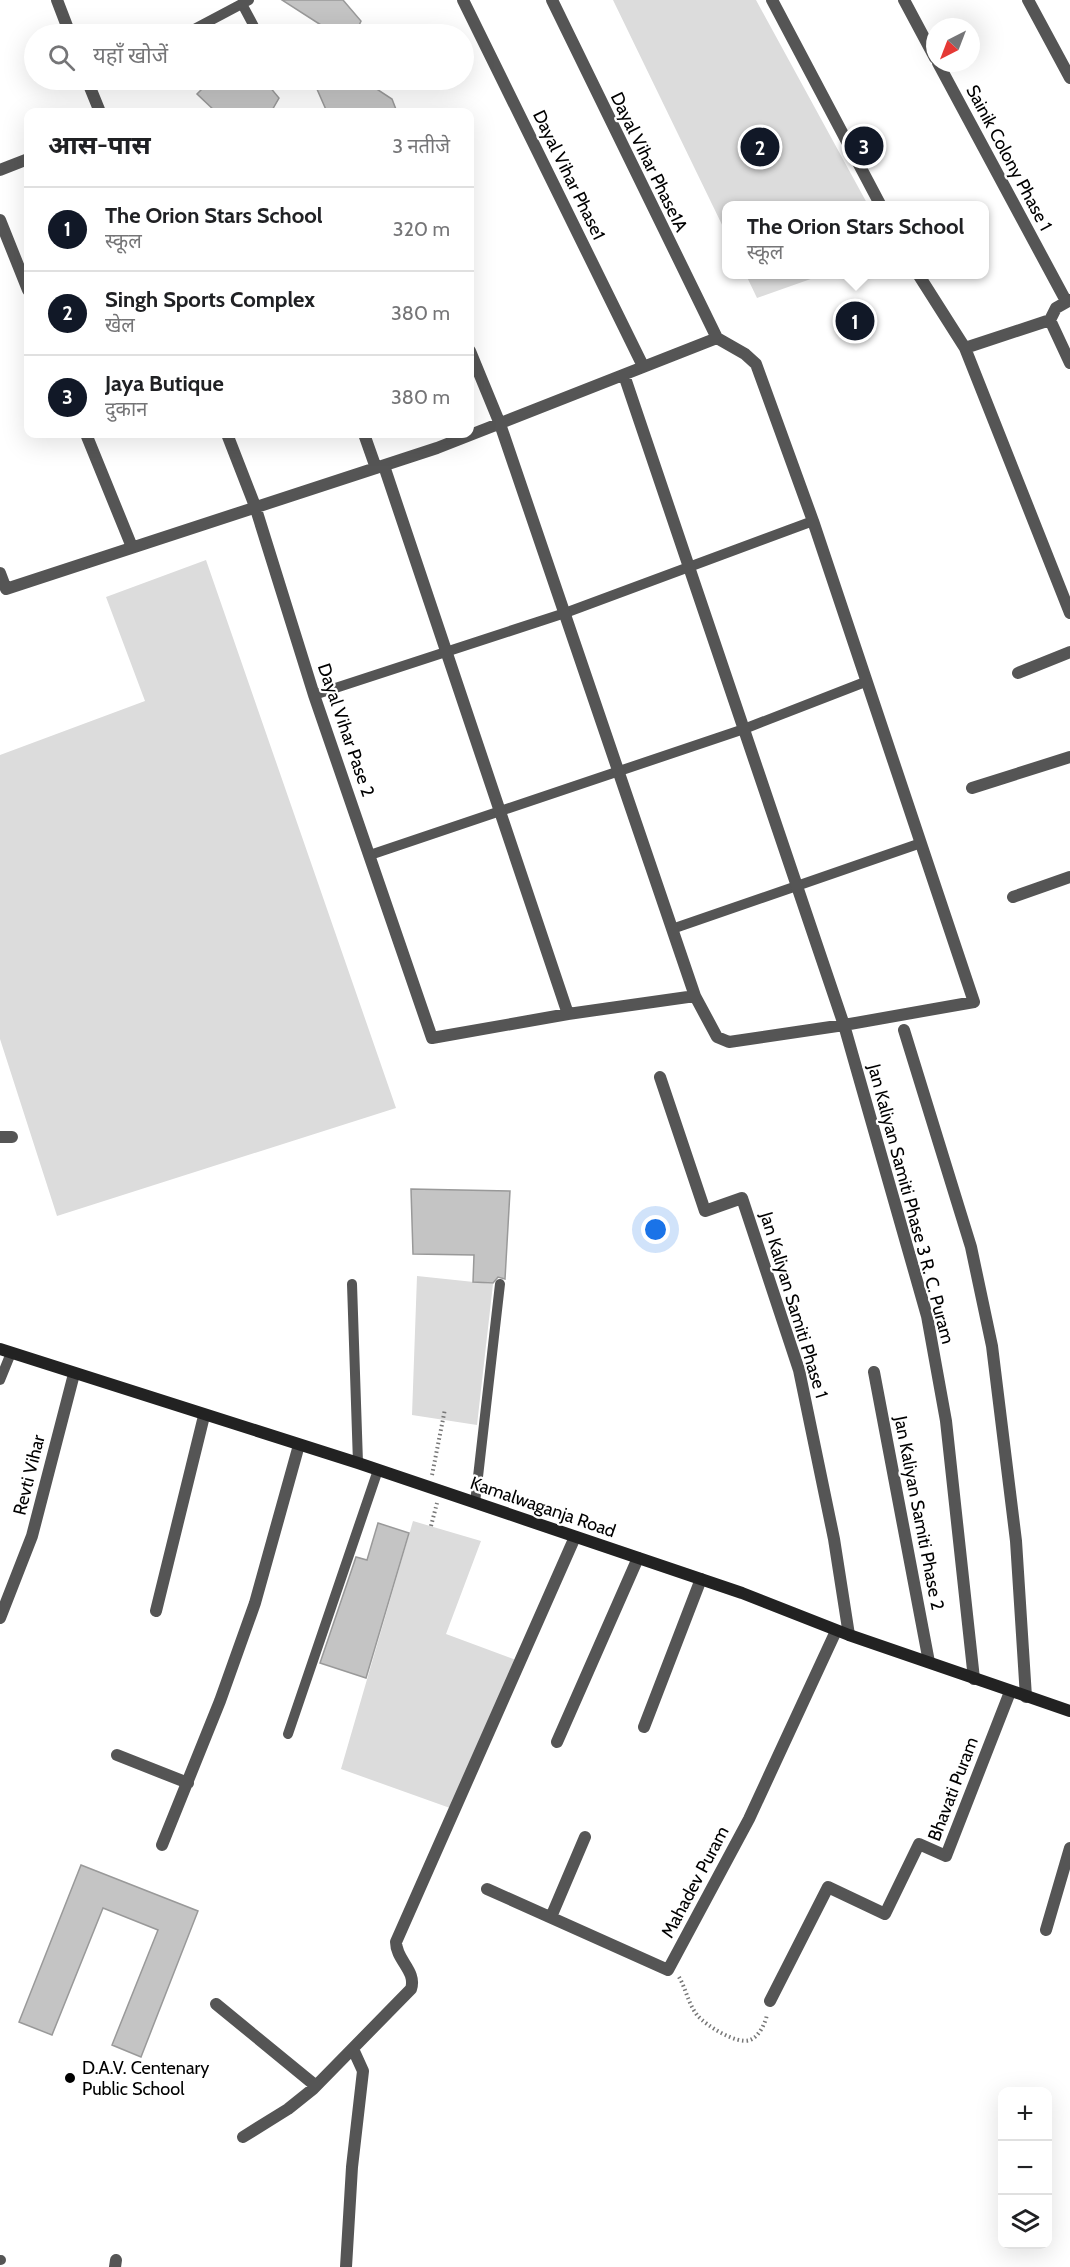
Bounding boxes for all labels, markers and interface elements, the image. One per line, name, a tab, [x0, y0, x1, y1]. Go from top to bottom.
north arrow	[926, 18, 980, 72]
search box	[24, 24, 474, 90]
icon: search	[45, 41, 78, 74]
text: यहाँ खोजें	[93, 42, 168, 69]
street label: Sainik Colony Phase 1	[961, 81, 1057, 235]
street label: Dayal Vihar Phase1A	[606, 89, 692, 235]
street label: Dayal Vihar Phase1	[528, 107, 610, 243]
pin: 2	[740, 124, 780, 170]
pin: 3	[844, 124, 884, 168]
text: आस-पास	[48, 129, 151, 161]
text: 3 नतीजे	[392, 134, 450, 158]
popup	[722, 201, 989, 279]
text: The Orion Stars School	[105, 202, 323, 229]
text: The Orion Stars School	[747, 213, 964, 240]
text: 1	[64, 217, 71, 241]
text: 320 m	[393, 217, 450, 241]
text: स्कूल	[105, 229, 142, 253]
text: स्कूल	[747, 240, 783, 264]
text: Singh Sports Complex	[105, 286, 315, 313]
pin: 1	[836, 298, 874, 344]
text: 2	[62, 301, 73, 325]
text: 380 m	[391, 301, 450, 325]
text: खेल	[105, 313, 135, 337]
text: Jaya Butique	[105, 370, 224, 397]
text: 3	[62, 385, 73, 409]
text: 380 m	[391, 385, 450, 409]
text: दुकान	[105, 397, 147, 421]
street label: Dayal Vihar Pase 2	[313, 660, 379, 800]
street label: Jan Kaliyan Samiti Phase 3 R. C. Puram	[863, 1061, 959, 1346]
street label: Jan Kaliyan Samiti Phase 1	[755, 1208, 833, 1401]
your location	[641, 1215, 670, 1244]
street label: Jan Kaliyan Samiti Phase 2	[889, 1413, 949, 1612]
street label: Revti Vihar	[8, 1432, 50, 1518]
street label: Kamalwaganja Road	[467, 1472, 619, 1542]
street label: Bhavati Puram	[923, 1734, 983, 1844]
street label: Mahadev Puram	[656, 1822, 734, 1942]
place label: D.A.V. Centenary Public School	[82, 2057, 209, 2100]
marker: D.A.V. Centenary Public School	[63, 2071, 77, 2085]
map controls	[998, 2087, 1052, 2249]
button: +	[998, 2087, 1052, 2141]
button: −	[998, 2141, 1052, 2195]
button: layers	[998, 2195, 1052, 2249]

